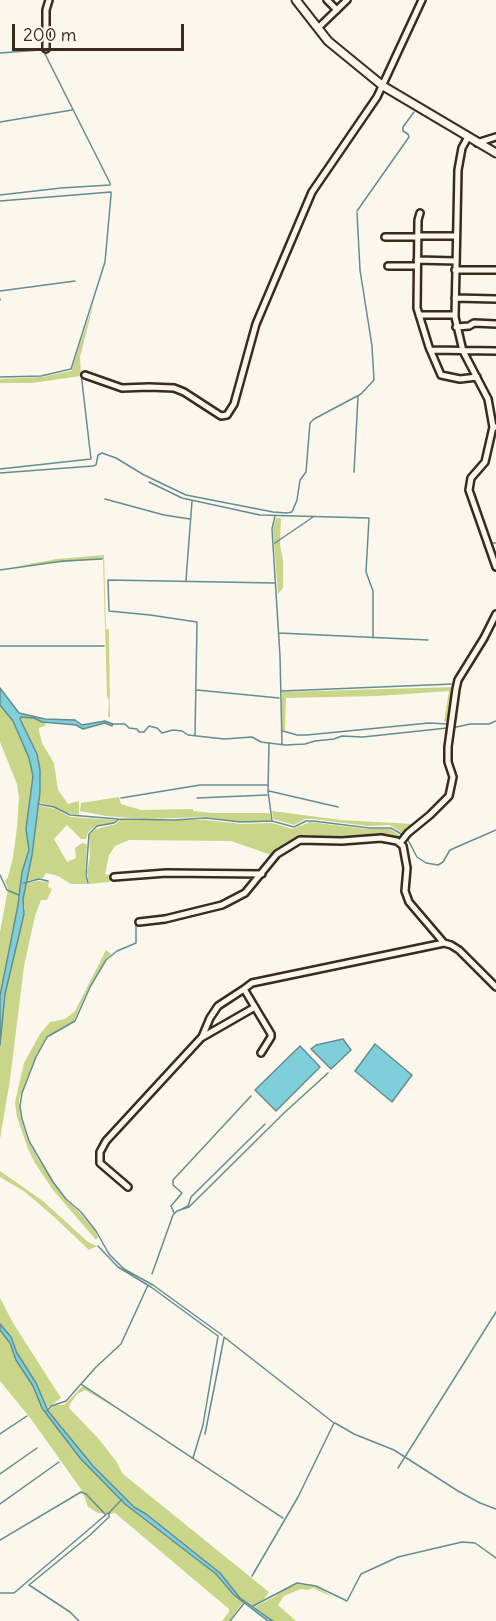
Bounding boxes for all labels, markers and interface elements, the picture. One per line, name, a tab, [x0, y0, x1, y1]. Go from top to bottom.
scale bar	[15, 12, 188, 50]
text: 200 m	[23, 23, 77, 46]

